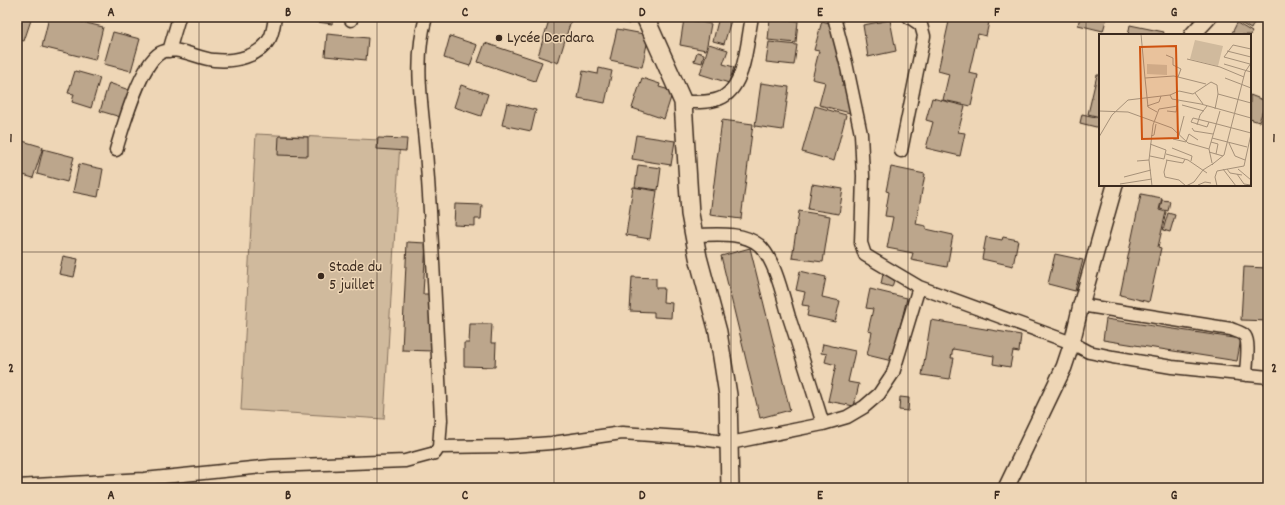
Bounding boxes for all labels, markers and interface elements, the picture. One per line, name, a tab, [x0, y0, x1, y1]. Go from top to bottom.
text: A	[107, 4, 115, 23]
text: B	[285, 4, 291, 23]
text: C	[462, 4, 469, 23]
text: D	[639, 4, 646, 23]
text: E	[817, 4, 824, 23]
text: F	[994, 4, 1000, 23]
text: G	[1171, 4, 1178, 23]
place label: Lycée Derdara	[507, 27, 594, 50]
marker: Lycée Derdara	[494, 33, 504, 43]
inset map	[1099, 34, 1251, 186]
text: 1	[10, 130, 13, 149]
text: 1	[1273, 130, 1276, 149]
place label: Stade du 5 juillet	[329, 256, 382, 297]
marker: Stade du 5 juillet	[316, 271, 326, 281]
text: 2	[8, 360, 14, 379]
text: 2	[1271, 360, 1277, 379]
text: A	[107, 487, 115, 505]
text: B	[285, 487, 291, 505]
text: C	[462, 487, 469, 505]
text: D	[639, 487, 646, 505]
text: E	[817, 487, 824, 505]
text: F	[994, 487, 1000, 505]
text: G	[1171, 487, 1178, 505]

